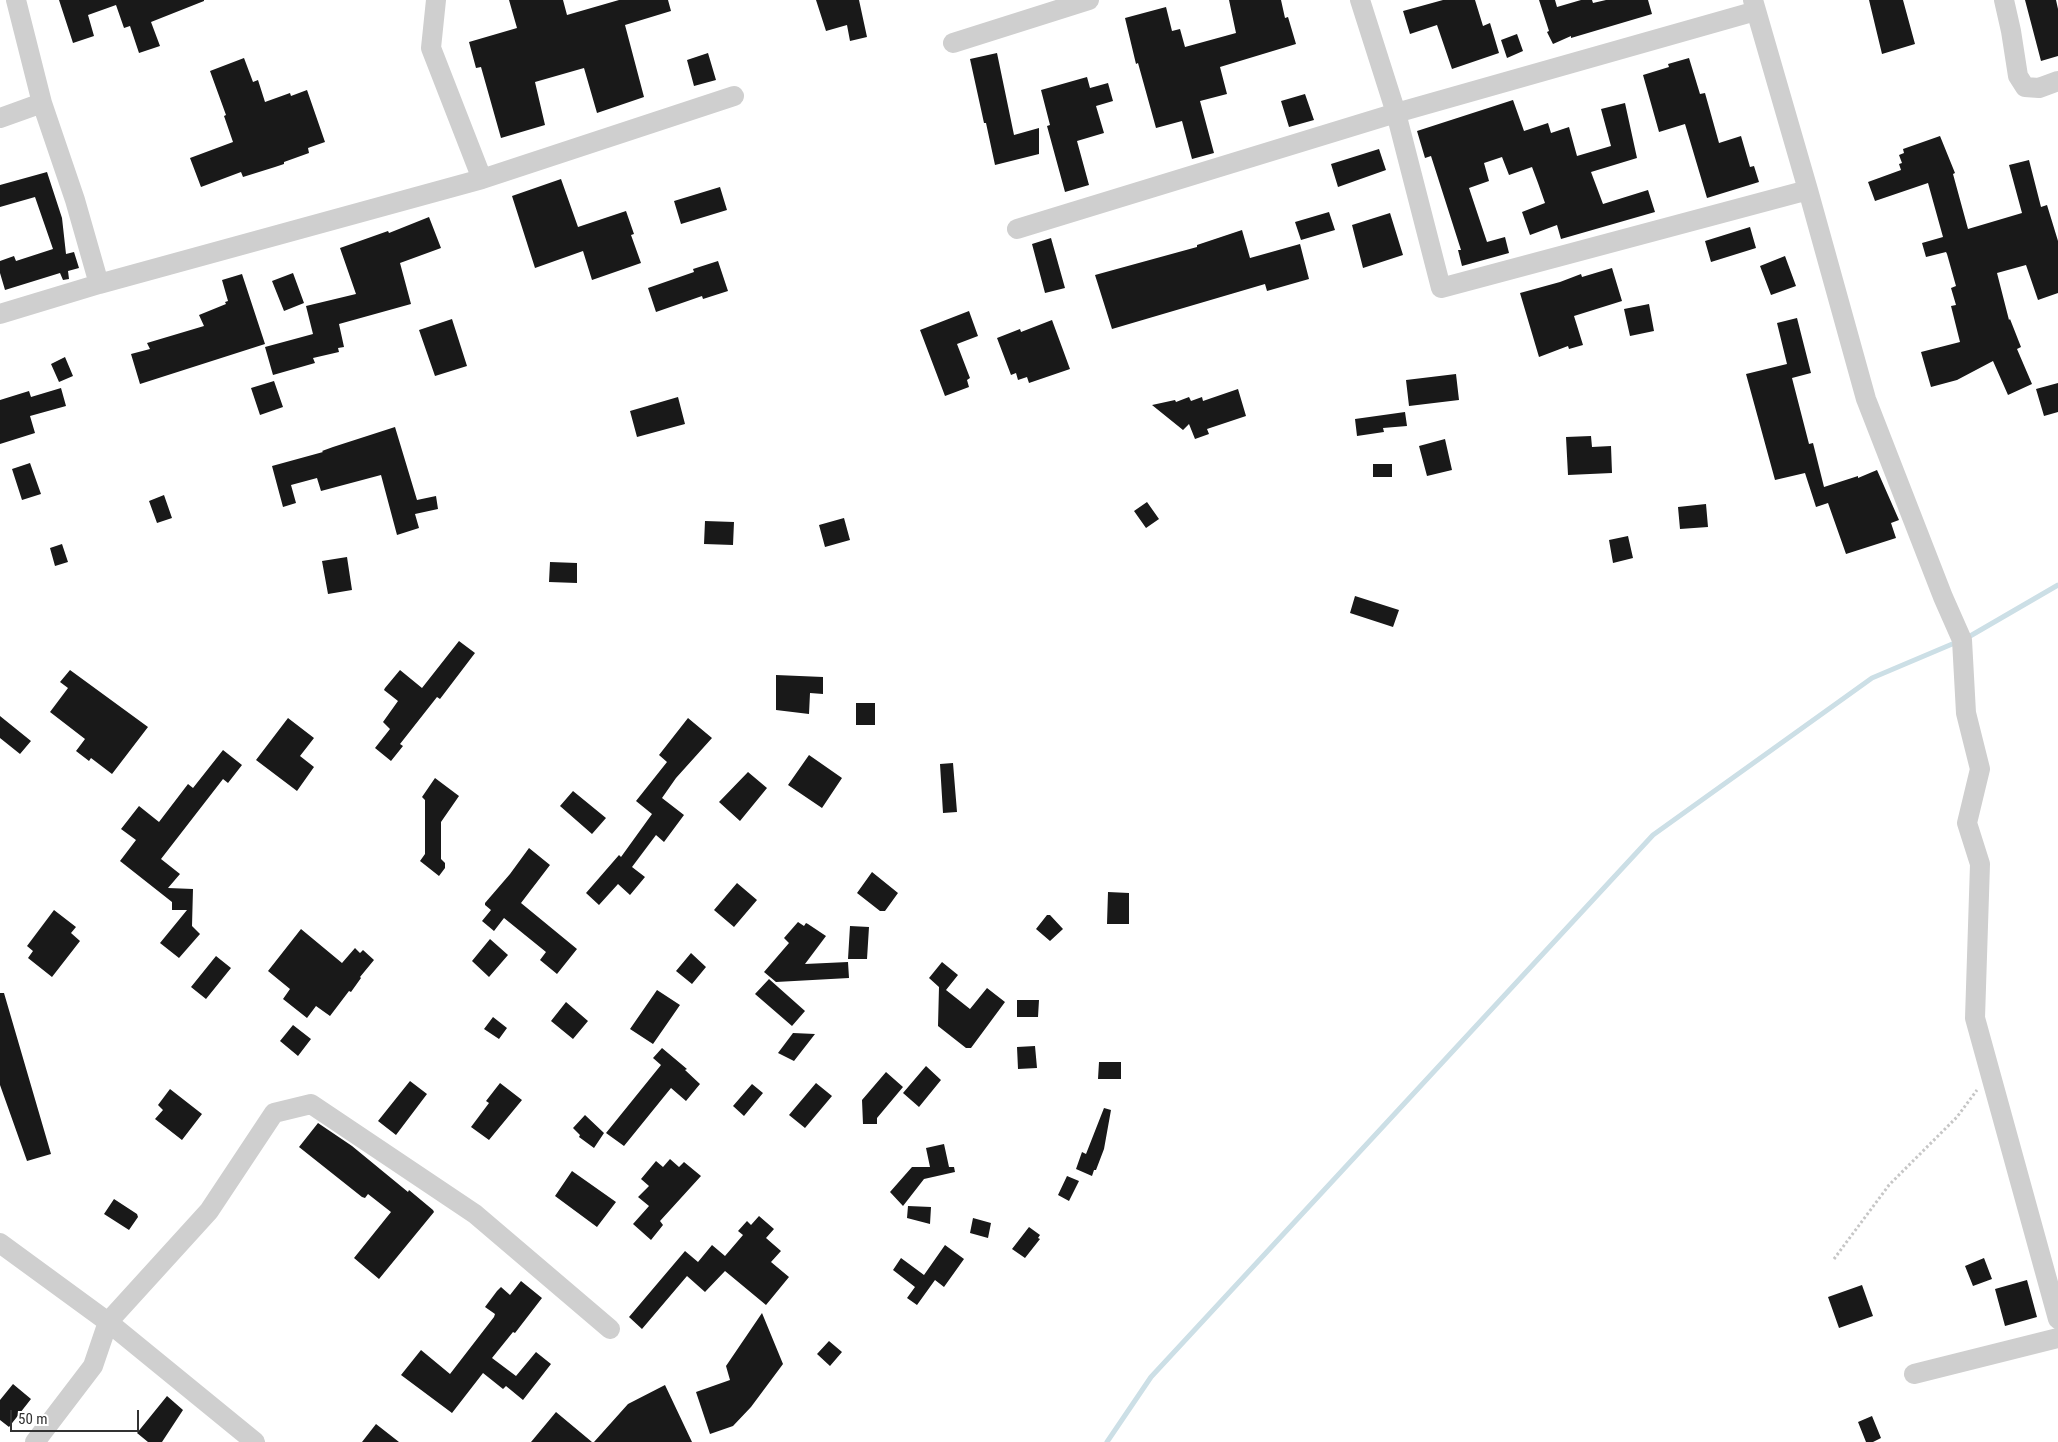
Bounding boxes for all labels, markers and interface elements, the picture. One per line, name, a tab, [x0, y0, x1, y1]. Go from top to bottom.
scale bar	[12, 1400, 141, 1432]
text: 50 m	[18, 1410, 48, 1428]

